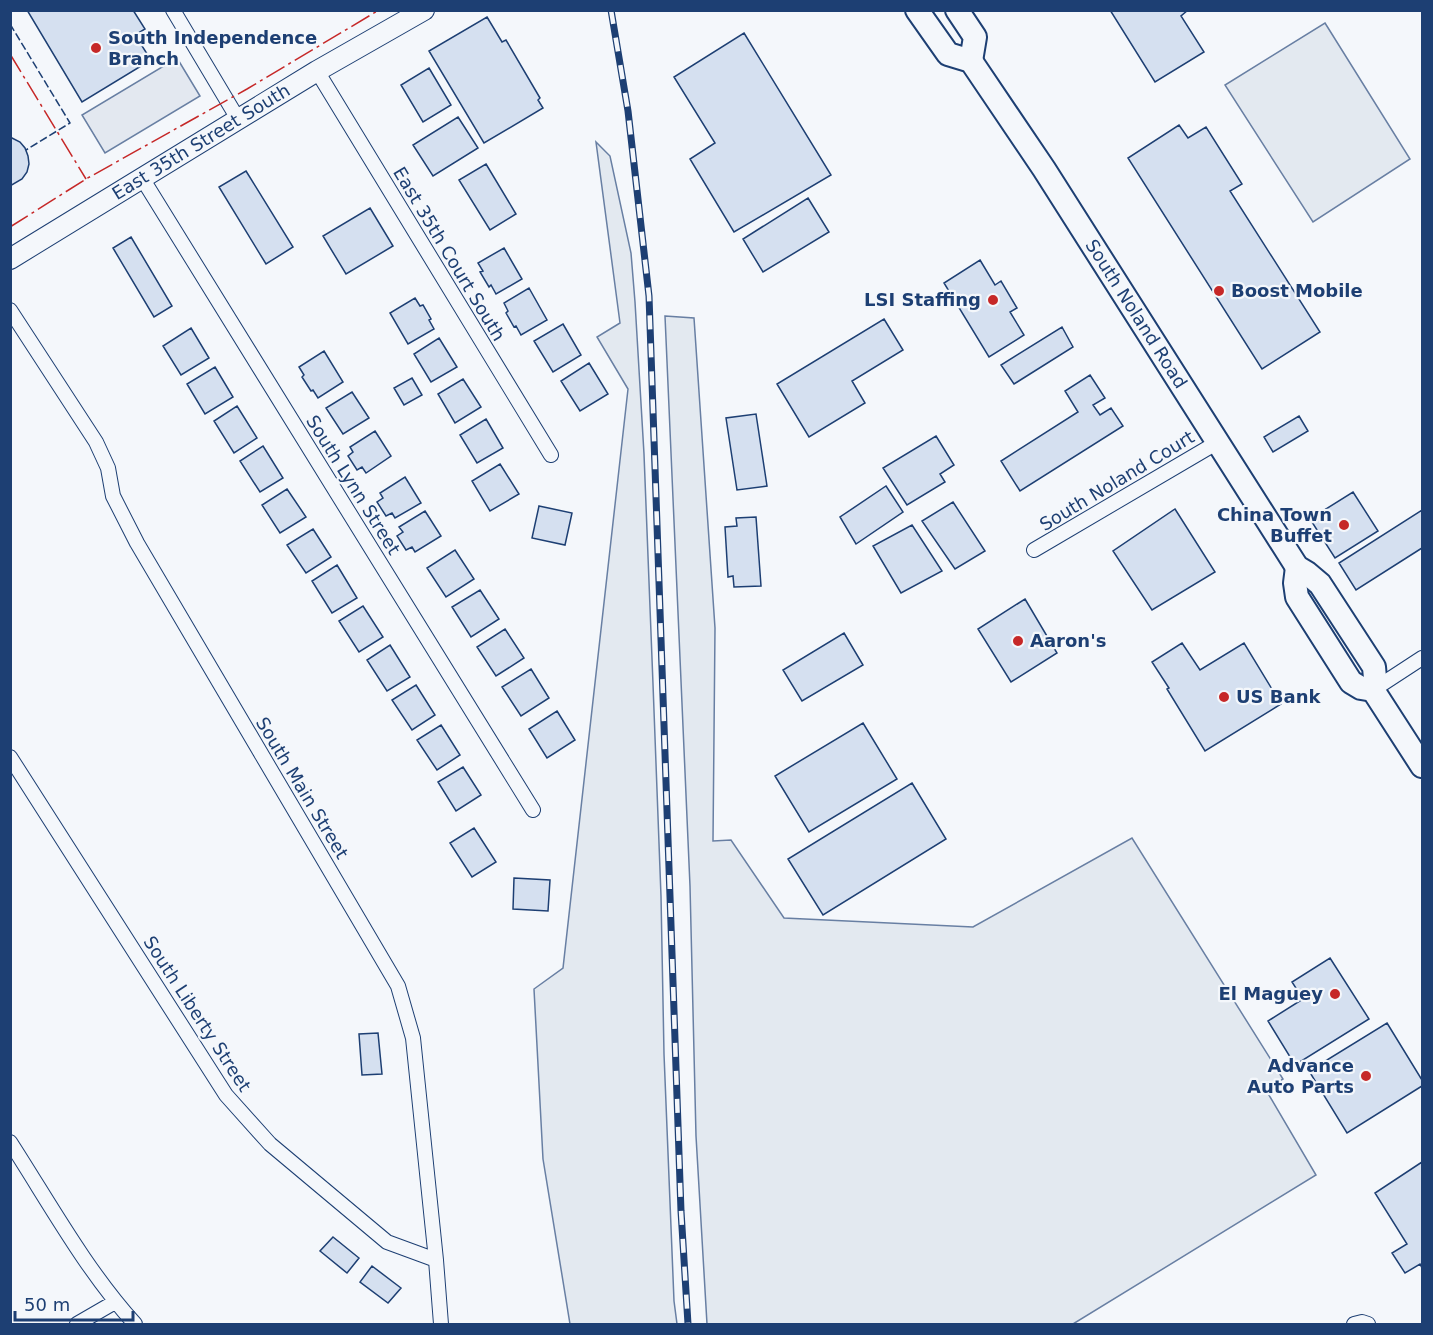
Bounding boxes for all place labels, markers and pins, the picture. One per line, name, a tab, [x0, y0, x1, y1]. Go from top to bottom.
place label: South Independence Branch	[108, 27, 317, 69]
marker: South Independence Branch	[89, 41, 103, 55]
place label: Boost Mobile	[1231, 280, 1363, 301]
marker: Boost Mobile	[1212, 284, 1226, 298]
place label: LSI Staffing	[864, 289, 981, 310]
marker: LSI Staffing	[986, 293, 1000, 307]
place label: China Town Buffet	[1217, 504, 1332, 546]
marker: China Town Buffet	[1337, 518, 1351, 532]
place label: Aaron's	[1030, 630, 1106, 651]
marker: Aaron's	[1011, 634, 1025, 648]
place label: US Bank	[1236, 686, 1322, 707]
marker: US Bank	[1217, 690, 1231, 704]
place label: El Maguey	[1219, 983, 1323, 1004]
marker: El Maguey	[1328, 987, 1342, 1001]
place label: Advance Auto Parts	[1247, 1055, 1354, 1097]
marker: Advance Auto Parts	[1359, 1069, 1373, 1083]

